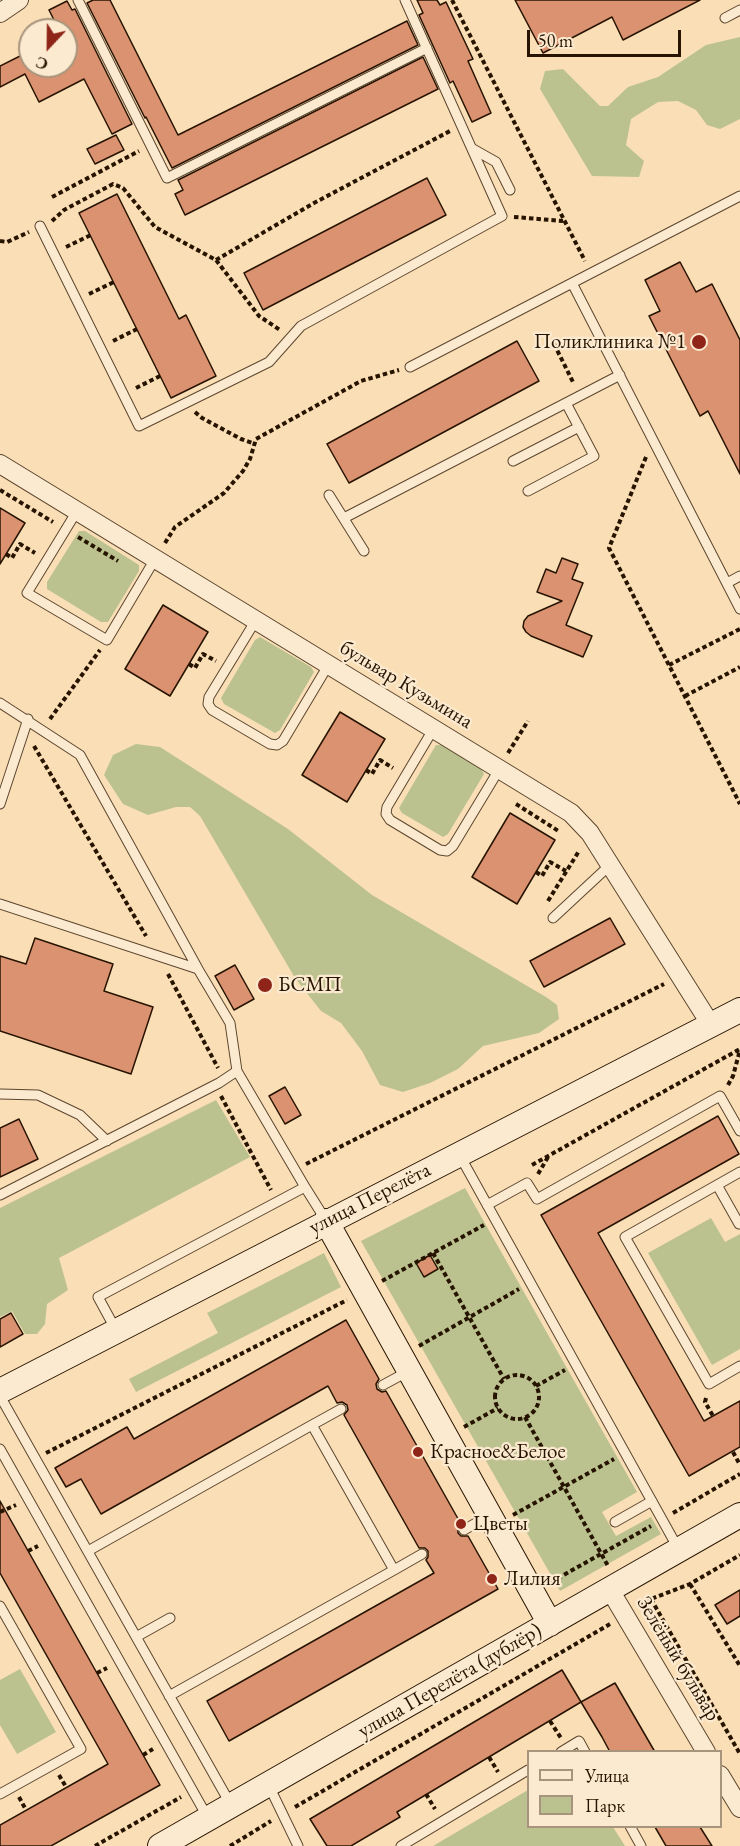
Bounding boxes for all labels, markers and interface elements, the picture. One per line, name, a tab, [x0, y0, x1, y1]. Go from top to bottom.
north arrow	[18, 18, 78, 78]
scale bar	[530, 18, 684, 56]
text: 50 m	[538, 29, 573, 52]
text: С	[33, 51, 51, 75]
place label: Поликлиника №1	[534, 329, 686, 355]
marker: Поликлиника №1	[690, 333, 708, 351]
street label: бульвар Кузьмина	[335, 635, 477, 735]
place label: БСМП	[278, 972, 342, 998]
marker: БСМП	[256, 976, 274, 994]
street label: улица Перелёта	[305, 1158, 435, 1240]
place label: Красное&Белое	[430, 1439, 566, 1465]
marker: Красное&Белое	[411, 1445, 425, 1459]
place label: Цветы	[473, 1511, 528, 1537]
marker: Цветы	[454, 1517, 468, 1531]
place label: Лилия	[504, 1566, 561, 1592]
marker: Лилия	[485, 1572, 499, 1586]
street label: Зелёный бульвар	[631, 1592, 725, 1726]
street label: улица Перелёта (дублёр)	[354, 1618, 546, 1744]
legend	[527, 1750, 722, 1828]
text: Улица	[585, 1764, 629, 1787]
text: Парк	[585, 1794, 625, 1817]

